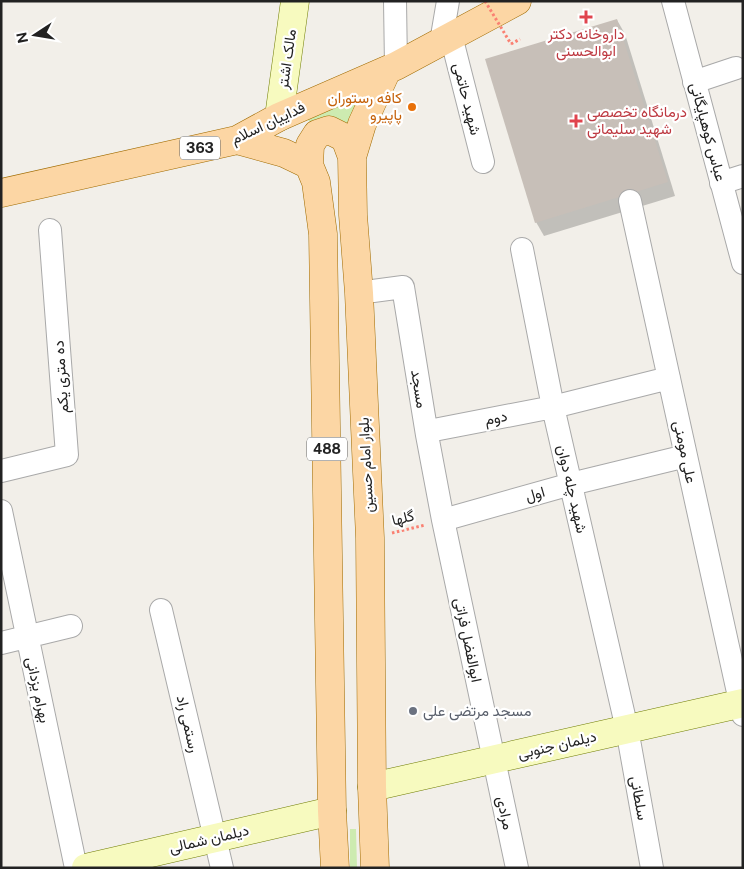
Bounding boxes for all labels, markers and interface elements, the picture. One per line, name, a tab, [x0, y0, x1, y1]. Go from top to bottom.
north arrow	[10, 10, 60, 60]
marker: داروخانه دکتر ابوالحسنی	[580, 11, 592, 23]
place label: داروخانه دکتر ابوالحسنی	[547, 25, 624, 61]
street label: مالک اشتر	[274, 28, 300, 91]
text: N	[13, 31, 31, 45]
street label: شهید حاتمی	[448, 61, 485, 137]
street label: عباس کوهپایگانی	[685, 81, 730, 184]
place label: کافه رستوران پاپیرو	[328, 89, 402, 125]
street label: فداییان اسلام	[228, 98, 309, 149]
marker: کافه رستوران پاپیرو	[406, 101, 418, 113]
place label: درمانگاه تخصصی شهید سلیمانی	[587, 103, 687, 139]
marker: درمانگاه تخصصی شهید سلیمانی	[569, 114, 583, 128]
road number: 363	[180, 136, 220, 160]
street label: ده متری یکم	[49, 340, 74, 414]
street label: مسجد	[407, 368, 431, 410]
street label: دوم	[483, 407, 509, 430]
street label: بلوار امام حسین	[355, 417, 378, 513]
street label: علی مومنی	[669, 419, 700, 485]
road number: 488	[307, 438, 347, 460]
street label: شهید چله دوان	[552, 443, 591, 535]
street label: اول	[523, 483, 547, 505]
street label: گلها	[390, 506, 417, 529]
street label: ابوالفضل فراتی	[449, 596, 486, 684]
street label: بهرام یزدانی	[21, 655, 54, 725]
street label: رستمی راد	[172, 694, 203, 755]
place label: مسجد مرتضی علی	[423, 702, 531, 721]
marker: مسجد مرتضی علی	[407, 705, 419, 717]
street label: دیلمان جنوبی	[516, 727, 598, 764]
street label: سلطانی	[625, 774, 652, 822]
street label: مرادی	[492, 794, 517, 832]
street label: دیلمان شمالی	[167, 821, 251, 858]

